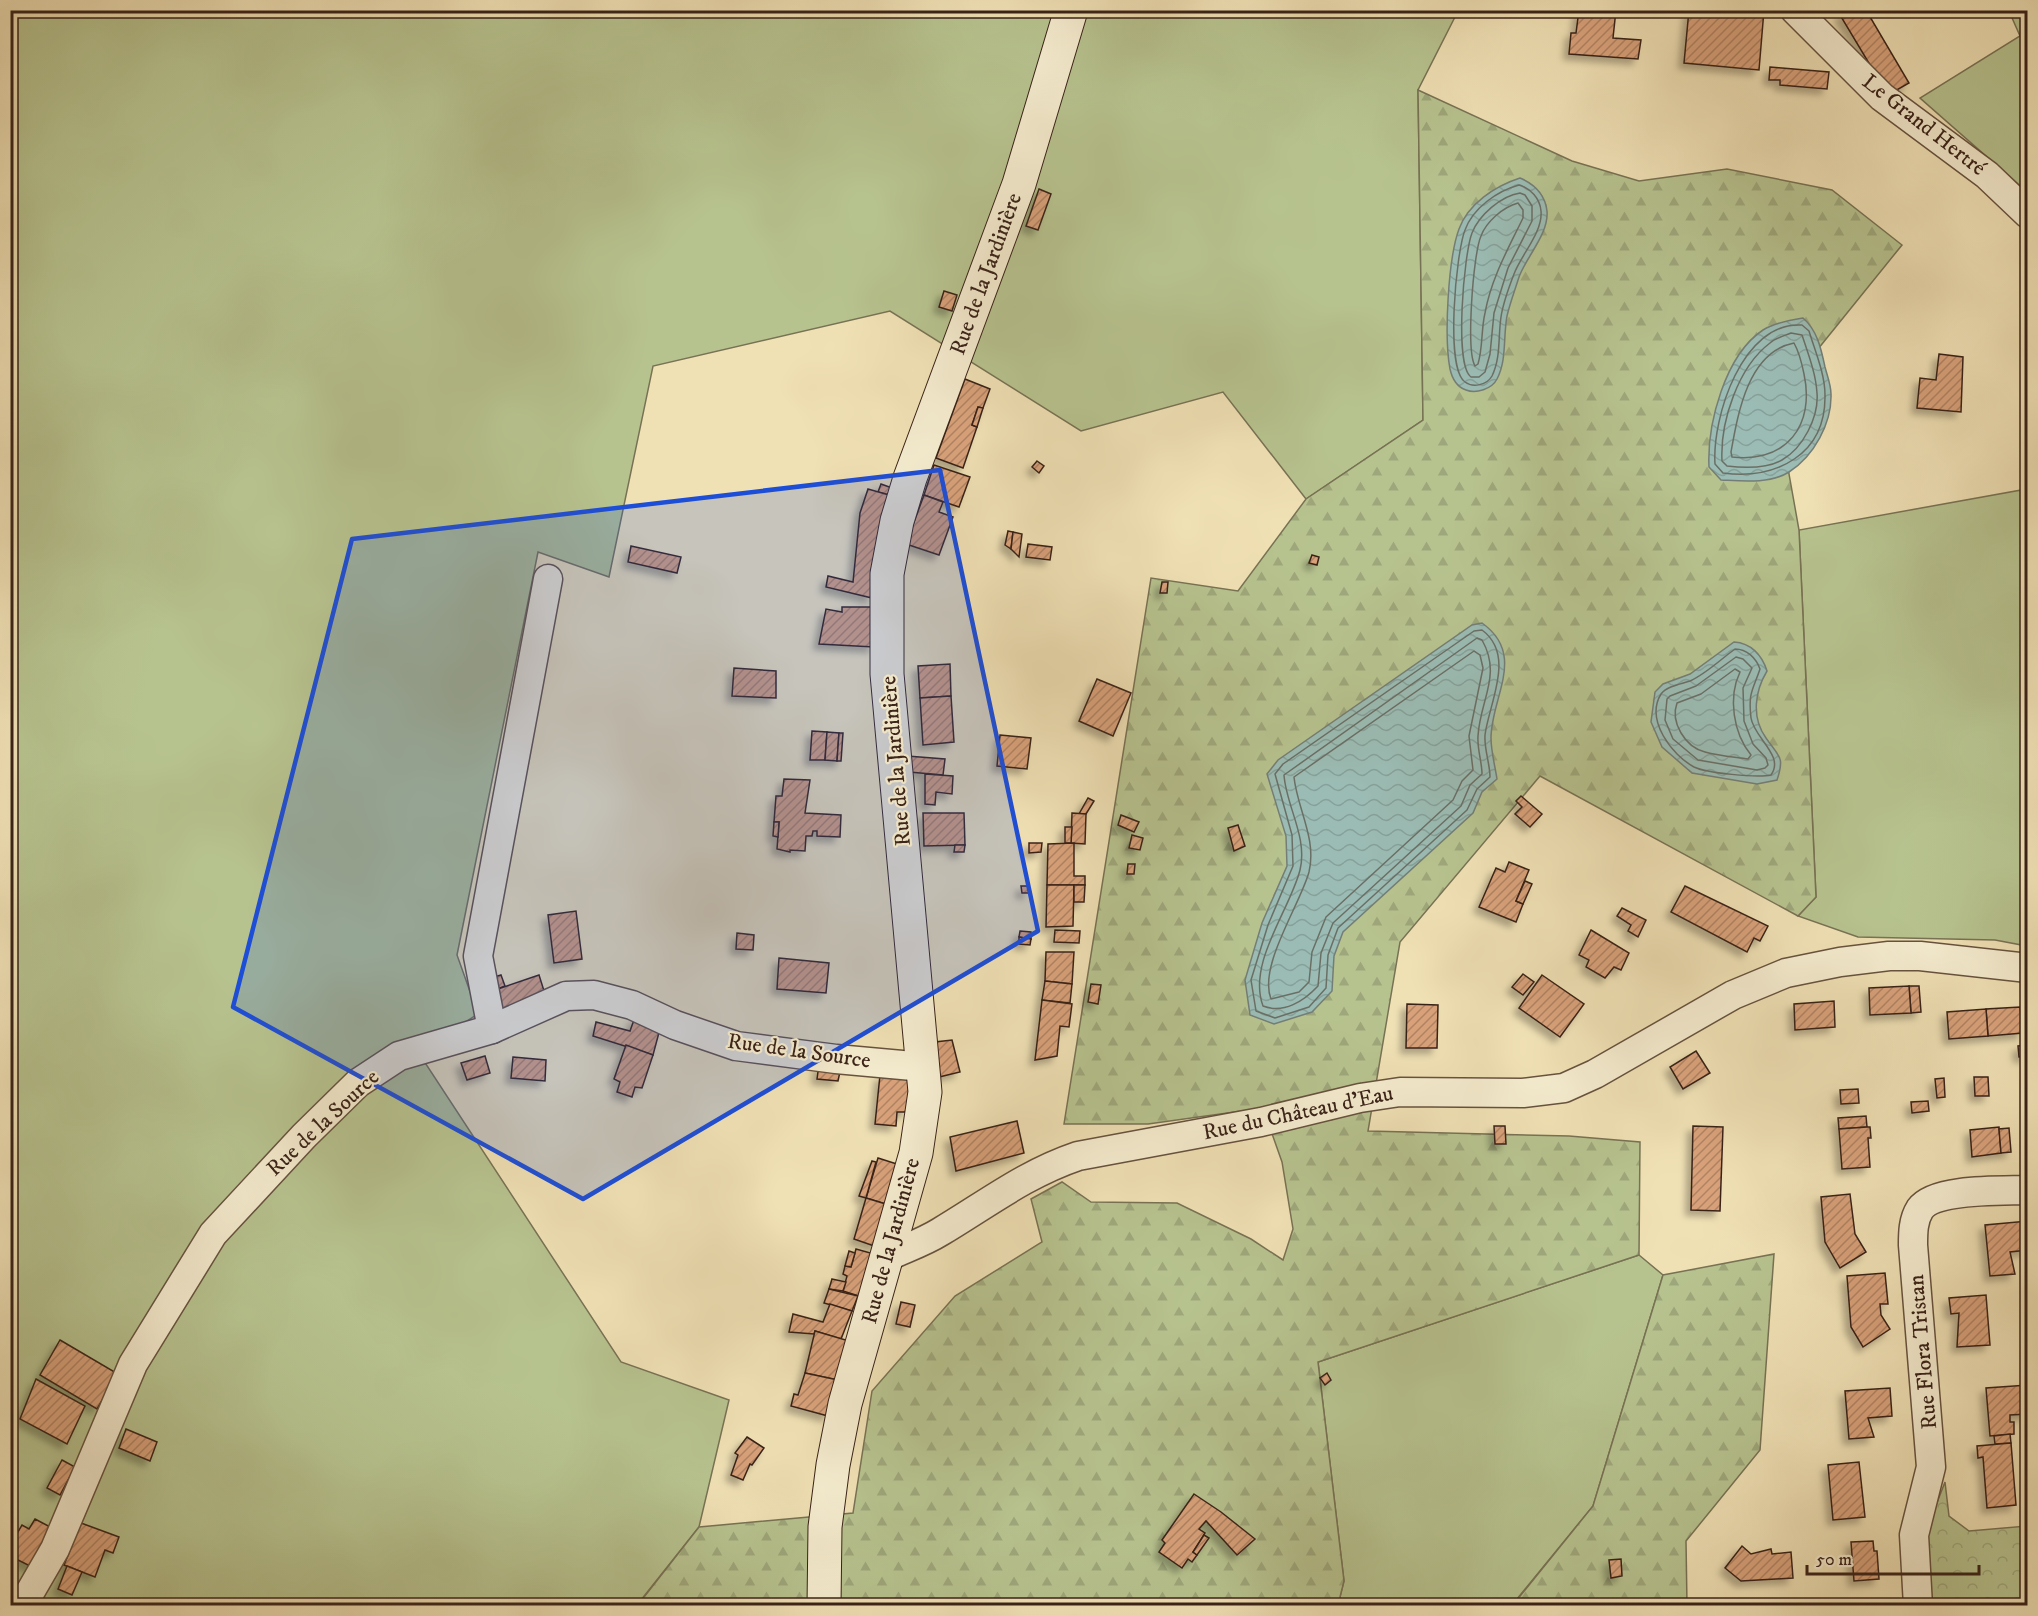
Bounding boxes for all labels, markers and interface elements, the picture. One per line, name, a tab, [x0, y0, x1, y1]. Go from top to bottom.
street label: Le Grand Hertré	[1857, 68, 1991, 182]
street label: Rue de la Jardinière	[944, 189, 1028, 359]
street label: Rue de la Jardinière	[875, 675, 917, 847]
street label: Rue de la Source	[726, 1028, 872, 1074]
street label: Rue de la Source	[261, 1064, 385, 1182]
street label: Rue du Château d'Eau	[1200, 1080, 1396, 1146]
street label: Rue de la Jardinière	[856, 1155, 926, 1327]
street label: Rue Flora Tristan	[1903, 1273, 1943, 1431]
scale bar	[1807, 1538, 1980, 1576]
text: 50 m	[1816, 1549, 1852, 1571]

